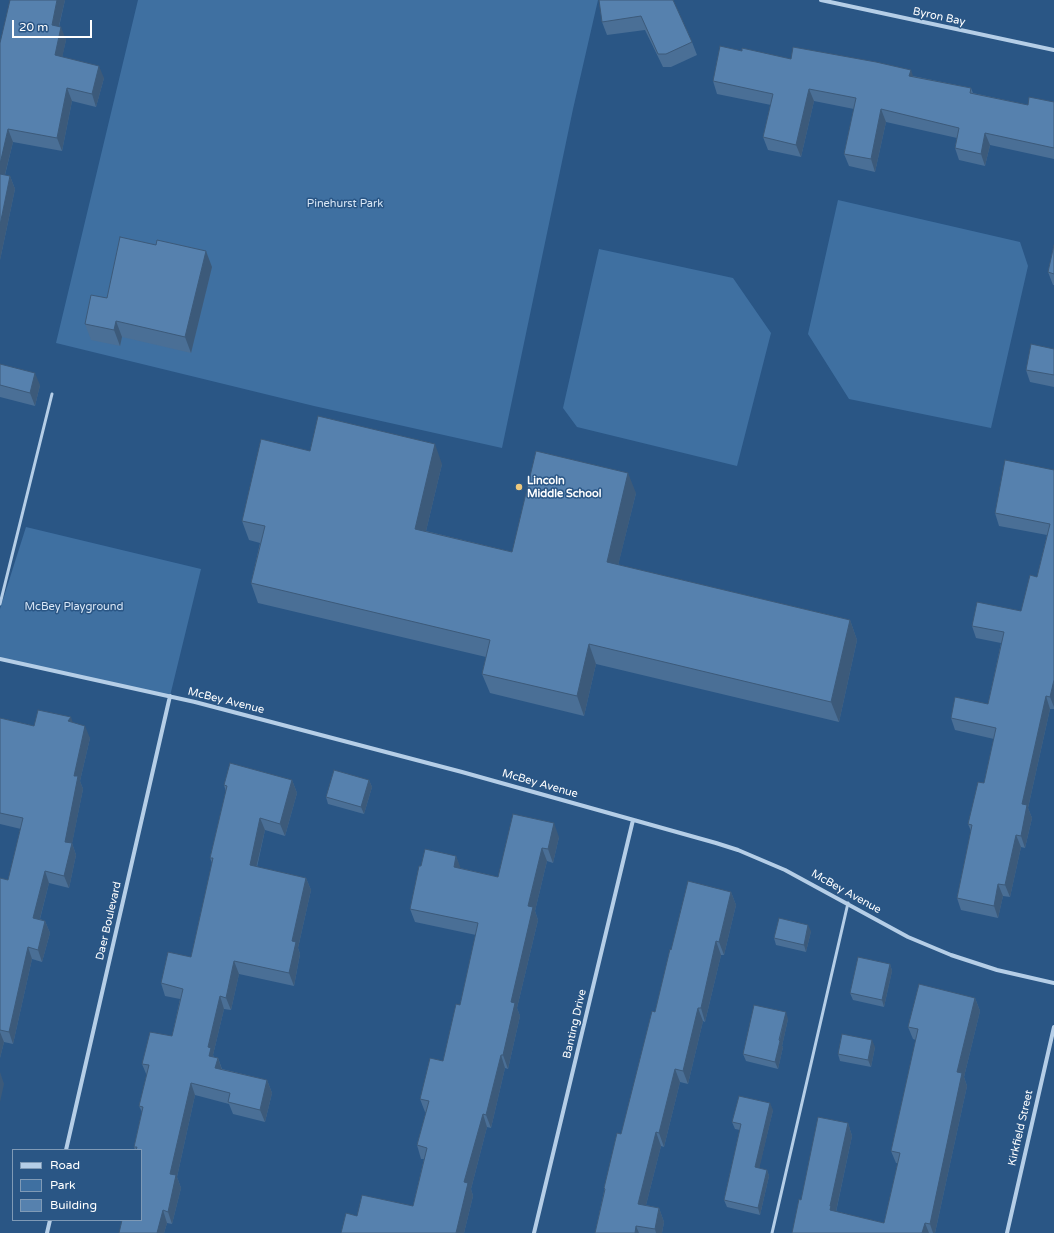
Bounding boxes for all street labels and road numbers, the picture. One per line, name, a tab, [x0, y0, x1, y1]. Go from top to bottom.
street label: Byron Bay	[912, 5, 966, 29]
street label: McBey Avenue	[186, 685, 266, 717]
street label: McBey Avenue	[501, 767, 579, 801]
street label: McBey Avenue	[809, 867, 883, 917]
street label: Daer Boulevard	[94, 880, 124, 962]
street label: Banting Drive	[561, 988, 589, 1060]
street label: Kirkfield Street	[1006, 1089, 1036, 1167]

